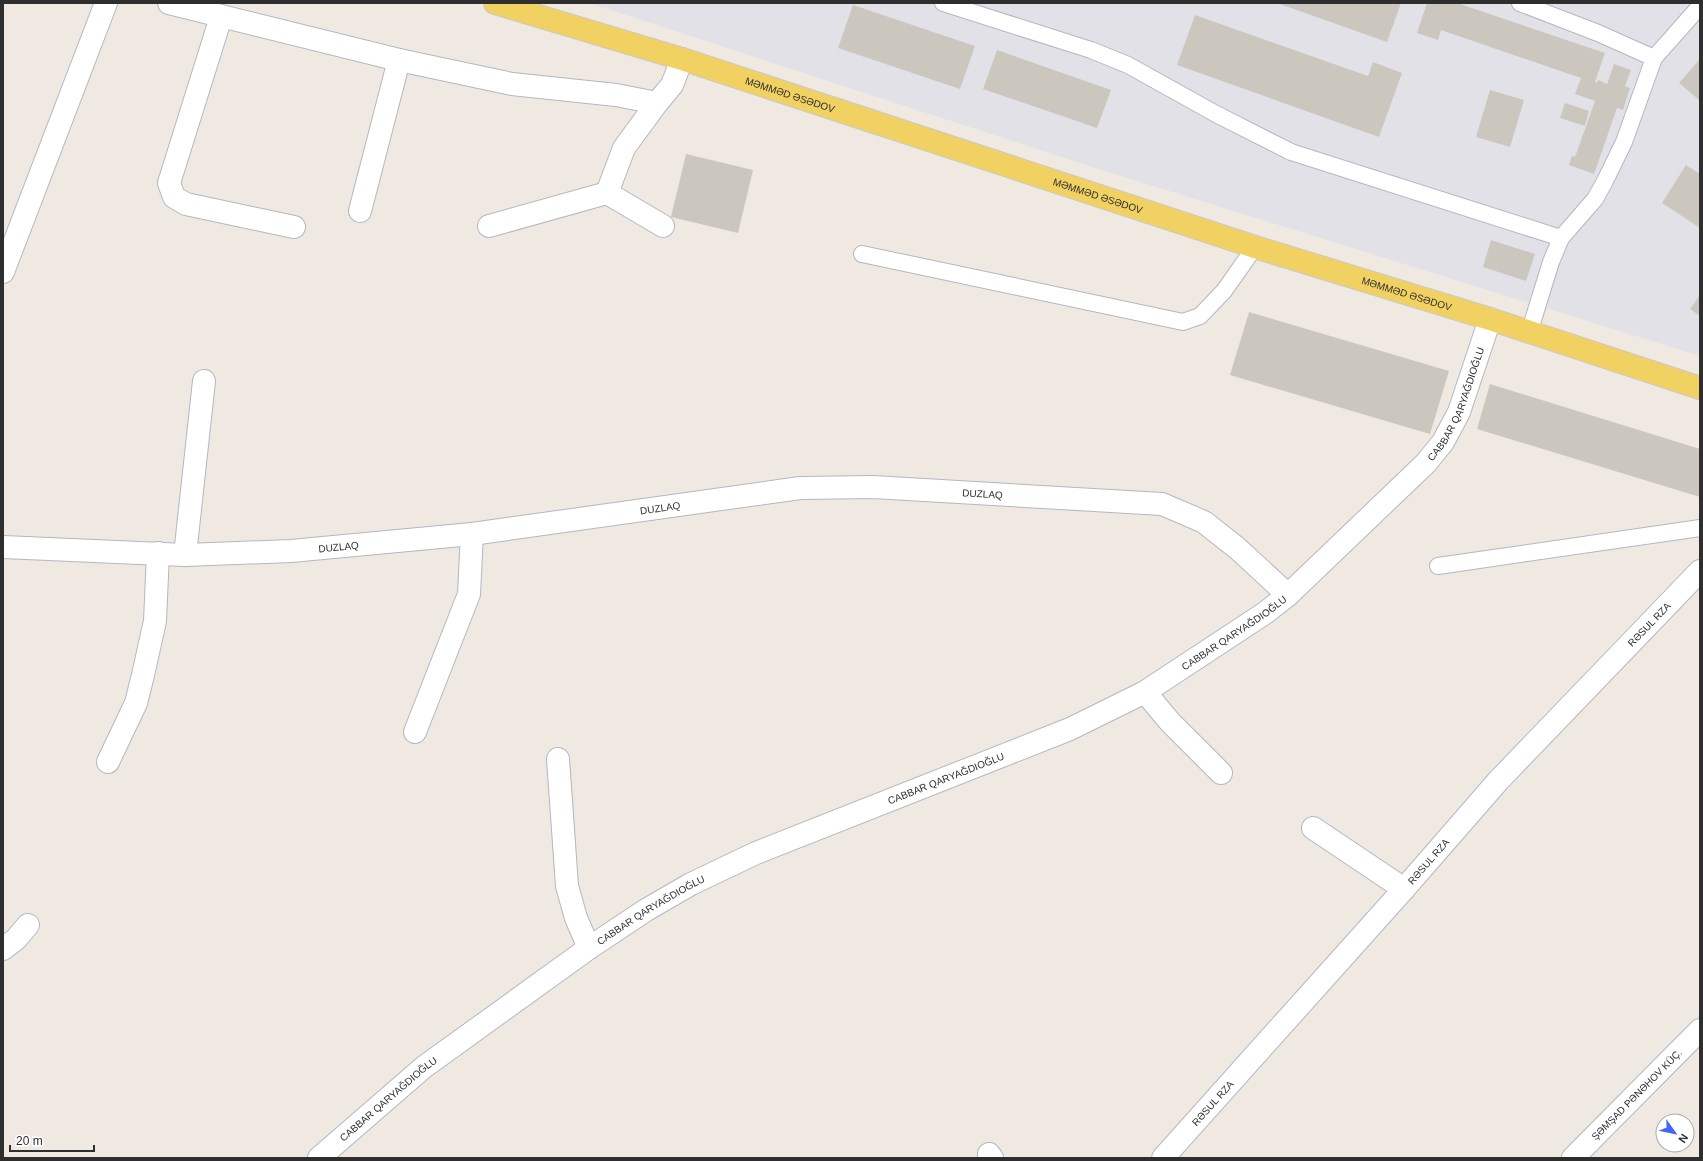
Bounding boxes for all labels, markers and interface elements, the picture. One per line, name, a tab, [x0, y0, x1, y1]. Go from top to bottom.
street label: MƏMMƏD ƏSƏDOV	[744, 75, 837, 114]
street label: MƏMMƏD ƏSƏDOV	[1052, 176, 1144, 215]
street label: MƏMMƏD ƏSƏDOV	[1360, 275, 1453, 313]
street label: CABBAR QARYAĞDIOĞLU	[1425, 346, 1486, 463]
street label: DUZLAQ	[962, 487, 1003, 500]
street label: DUZLAQ	[639, 499, 681, 516]
street label: DUZLAQ	[318, 539, 359, 554]
street label: CABBAR QARYAĞDIOĞLU	[1179, 593, 1288, 672]
street label: RƏSUL RZA	[1625, 600, 1673, 648]
street label: CABBAR QARYAĞDIOĞLU	[886, 750, 1006, 806]
street label: RƏSUL RZA	[1405, 836, 1451, 886]
street label: CABBAR QARYAĞDIOĞLU	[595, 873, 706, 947]
street label: ŞƏMŞAD PƏNƏHOV KÜÇ.	[1589, 1046, 1685, 1142]
street label: CABBAR QARYAĞDIOĞLU	[337, 1054, 439, 1143]
street label: RƏSUL RZA	[1189, 1078, 1236, 1128]
north arrow	[1655, 1113, 1695, 1153]
scale bar	[10, 1127, 94, 1153]
text: 20 m	[16, 1134, 43, 1148]

